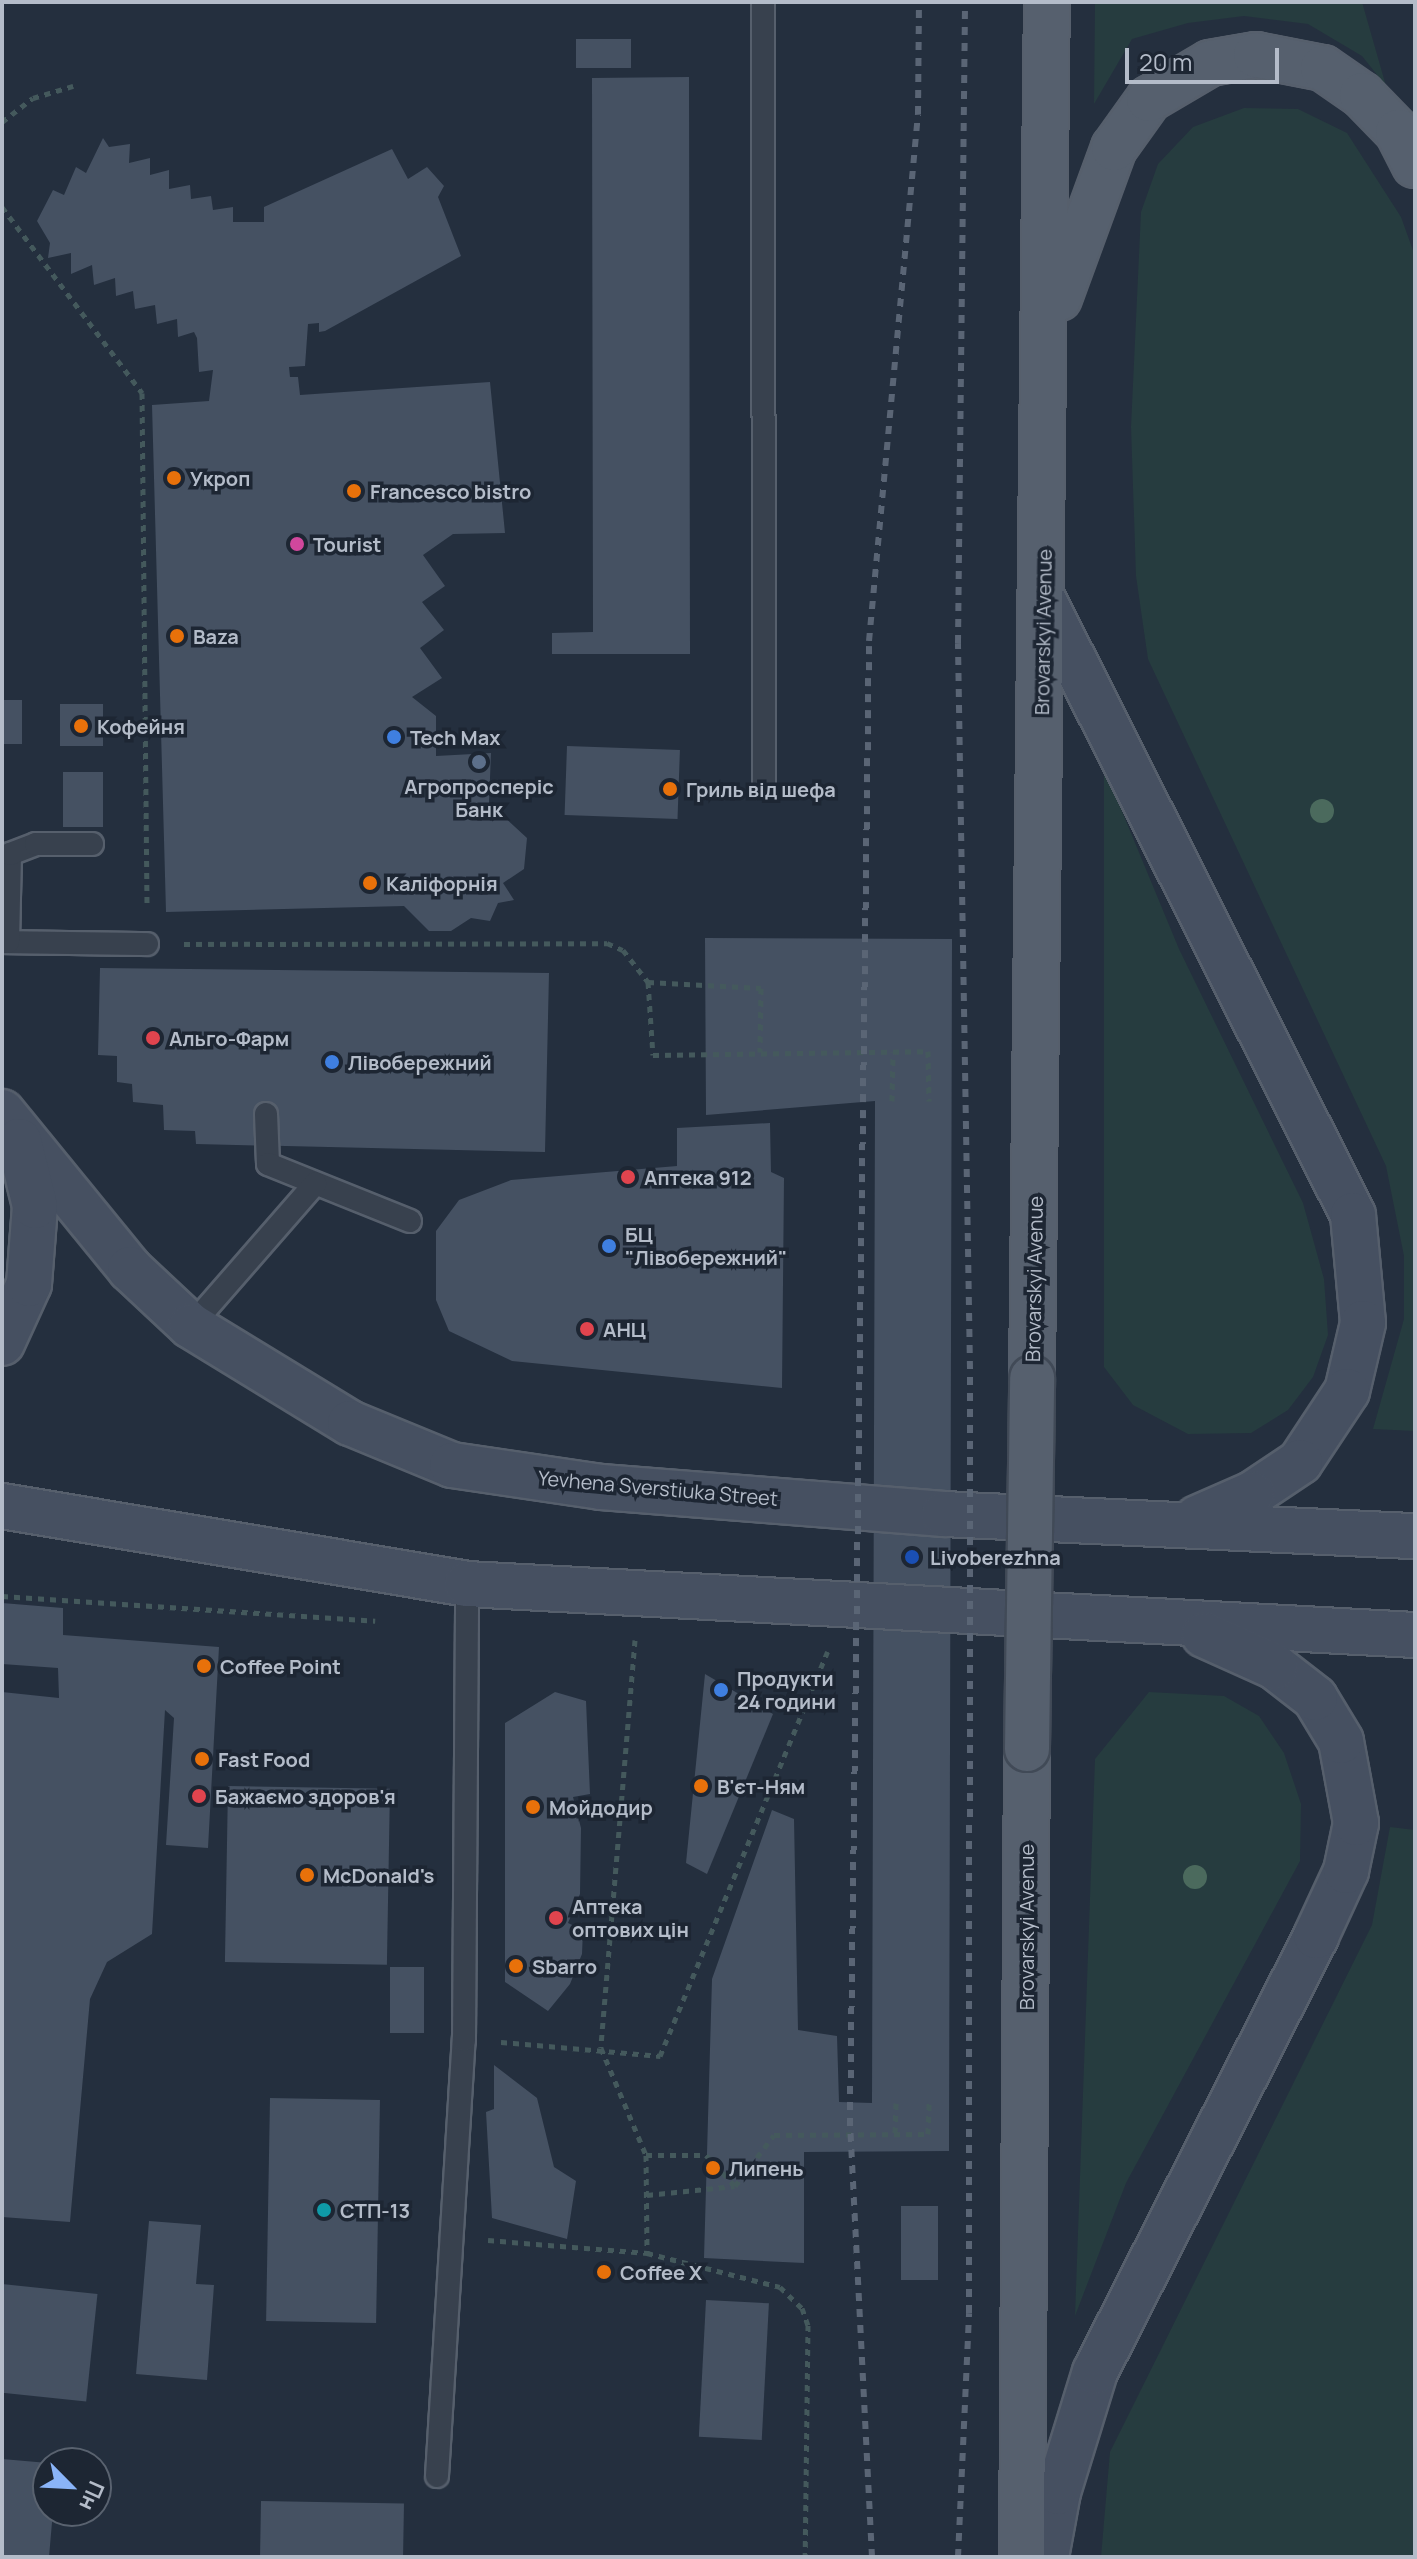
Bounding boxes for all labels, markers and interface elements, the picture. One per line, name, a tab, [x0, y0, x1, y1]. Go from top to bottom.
scale bar	[1129, 32, 1283, 82]
text: 20 m	[1139, 45, 1192, 78]
place label: Укроп	[190, 466, 250, 490]
marker: Укроп	[165, 469, 183, 487]
place label: Francesco bistro	[370, 479, 531, 503]
marker: Francesco bistro	[345, 482, 363, 500]
place label: Tourist	[313, 532, 381, 556]
marker: Tourist	[288, 535, 306, 553]
street label: Brovarskyi Avenue	[1030, 549, 1056, 715]
place label: Baza	[193, 624, 239, 648]
marker: Baza	[168, 627, 186, 645]
place label: Кофейня	[97, 714, 185, 738]
marker: Кофейня	[72, 717, 90, 735]
place label: Tech Max	[410, 725, 500, 749]
marker: Tech Max	[385, 728, 403, 746]
marker: Агропросперіс Банк	[470, 753, 488, 771]
place label: Агропросперіс Банк	[404, 774, 554, 821]
place label: Гриль від шефа	[686, 777, 836, 801]
marker: Гриль від шефа	[661, 780, 679, 798]
place label: Каліфорнія	[386, 871, 498, 895]
marker: Каліфорнія	[361, 874, 379, 892]
place label: Альго-Фарм	[169, 1026, 289, 1050]
marker: Альго-Фарм	[144, 1029, 162, 1047]
place label: Лівобережний	[348, 1050, 492, 1074]
marker: Лівобережний	[323, 1053, 341, 1071]
place label: Аптека 912	[644, 1165, 752, 1189]
marker: Аптека 912	[619, 1168, 637, 1186]
street label: Brovarskyi Avenue	[1021, 1196, 1047, 1362]
place label: БЦ "Лівобережний"	[625, 1222, 787, 1269]
marker: БЦ "Лівобережний"	[600, 1237, 618, 1255]
place label: АНЦ	[603, 1317, 646, 1341]
marker: АНЦ	[578, 1320, 596, 1338]
street label: Yevhena Sverstiuka Street	[537, 1466, 779, 1510]
place label: Livoberezhna	[930, 1545, 1061, 1569]
marker: Livoberezhna	[901, 1546, 923, 1568]
place label: Coffee Point	[220, 1654, 341, 1678]
marker: Coffee Point	[195, 1657, 213, 1675]
place label: Продукти 24 години	[737, 1666, 836, 1713]
marker: Продукти 24 години	[712, 1681, 730, 1699]
place label: Fast Food	[218, 1747, 310, 1771]
marker: Fast Food	[193, 1750, 211, 1768]
place label: В'єт-Ням	[717, 1774, 805, 1798]
marker: В'єт-Ням	[692, 1777, 710, 1795]
place label: Бажаємо здоров'я	[215, 1784, 396, 1808]
marker: Бажаємо здоров'я	[190, 1787, 208, 1805]
place label: Мойдодир	[549, 1795, 653, 1819]
marker: Мойдодир	[524, 1798, 542, 1816]
street label: Brovarskyi Avenue	[1014, 1844, 1038, 2010]
place label: McDonald's	[323, 1863, 434, 1887]
marker: McDonald's	[298, 1866, 316, 1884]
place label: Аптека оптових цін	[572, 1894, 689, 1941]
marker: Аптека оптових цін	[547, 1909, 565, 1927]
place label: Sbarro	[532, 1954, 597, 1978]
marker: Sbarro	[507, 1957, 525, 1975]
place label: Липень	[729, 2156, 804, 2180]
marker: Липень	[704, 2159, 722, 2177]
place label: СТП-13	[340, 2198, 410, 2222]
marker: СТП-13	[315, 2201, 333, 2219]
place label: Coffee X	[620, 2260, 702, 2284]
marker: Coffee X	[595, 2263, 613, 2281]
north arrow	[32, 2447, 112, 2527]
text: Пн	[72, 2476, 112, 2516]

